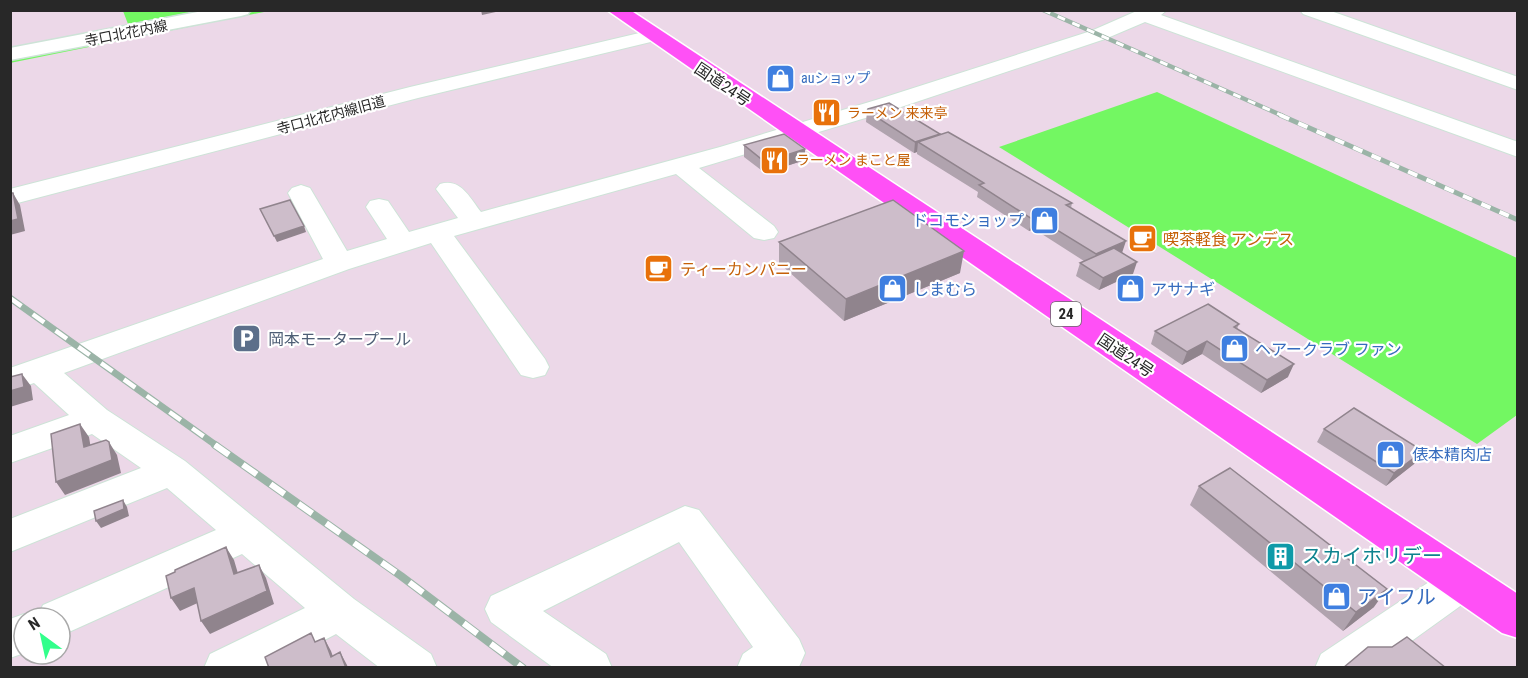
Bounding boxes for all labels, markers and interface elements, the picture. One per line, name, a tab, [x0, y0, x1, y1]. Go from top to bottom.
street label: 寺口北花内線	[83, 17, 169, 49]
street label: 国道24号	[691, 59, 754, 110]
shop icon: auショップ	[764, 62, 796, 94]
place label: auショップ	[801, 70, 870, 86]
street label: 寺口北花内線旧道	[275, 93, 387, 137]
restaurant icon: ラーメン 来来亭	[810, 97, 842, 129]
place label: ラーメン 来来亭	[847, 105, 948, 121]
restaurant icon: ラーメン まこと屋	[759, 144, 791, 176]
place label: ラーメン まこと屋	[796, 152, 911, 168]
shop icon: ドコモショップ	[1029, 204, 1061, 236]
place label: ドコモショップ	[912, 211, 1024, 230]
cafe icon: 喫茶軽食 アンデス	[1126, 223, 1158, 255]
place label: 喫茶軽食 アンデス	[1163, 230, 1294, 249]
cafe icon: ティーカンパニー	[643, 253, 675, 285]
place label: ティーカンパニー	[680, 260, 807, 279]
shop icon: しまむら	[876, 273, 908, 305]
shop icon: アサナギ	[1114, 273, 1146, 305]
place label: しまむら	[913, 280, 977, 299]
place label: アサナギ	[1151, 280, 1215, 299]
road number: 24	[1051, 302, 1081, 326]
parking icon: 岡本モータープール	[231, 323, 263, 355]
place label: 岡本モータープール	[268, 330, 411, 349]
street label: 国道24号	[1094, 330, 1157, 381]
shop icon: ヘアークラブ ファン	[1218, 333, 1250, 365]
place label: ヘアークラブ ファン	[1255, 340, 1402, 359]
shop icon: 俵本精肉店	[1375, 438, 1407, 470]
place label: 俵本精肉店	[1412, 445, 1492, 464]
building icon: スカイホリデー	[1265, 540, 1297, 572]
place label: スカイホリデー	[1302, 544, 1442, 568]
shop icon: アイフル	[1320, 581, 1352, 613]
place label: アイフル	[1357, 585, 1436, 609]
north arrow	[12, 606, 72, 666]
text: N	[25, 613, 43, 634]

